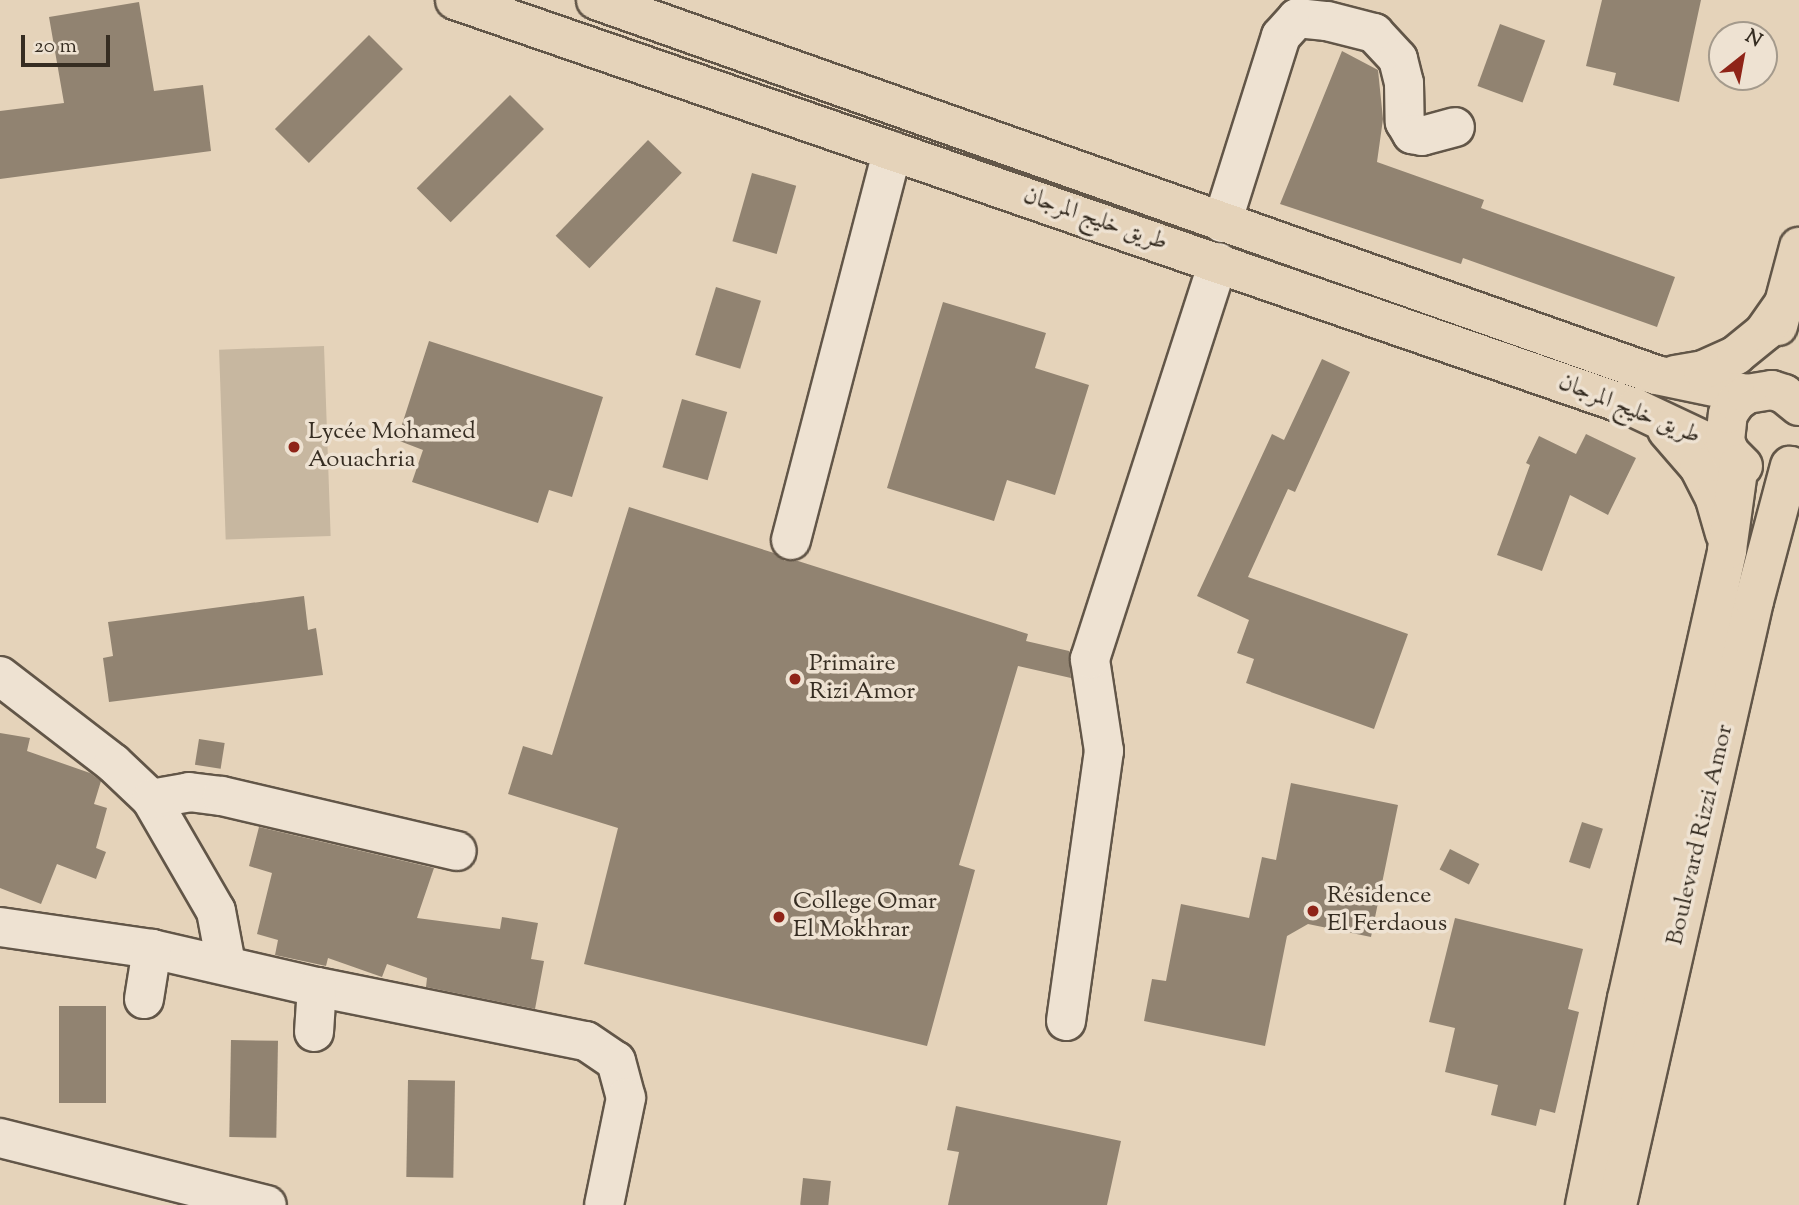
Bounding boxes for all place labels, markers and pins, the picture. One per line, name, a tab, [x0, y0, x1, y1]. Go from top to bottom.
place label: Lycée Mohamed Aouachria	[308, 419, 476, 475]
marker: Lycée Mohamed Aouachria	[286, 439, 302, 455]
place label: Primaire Rizi Amor	[809, 651, 915, 707]
marker: Primaire Rizi Amor	[787, 671, 803, 687]
place label: Résidence El Ferdaous	[1327, 883, 1447, 939]
place label: College Omar El Mokhrar	[793, 889, 937, 945]
marker: Résidence El Ferdaous	[1305, 903, 1321, 919]
marker: College Omar El Mokhrar	[771, 909, 787, 925]

